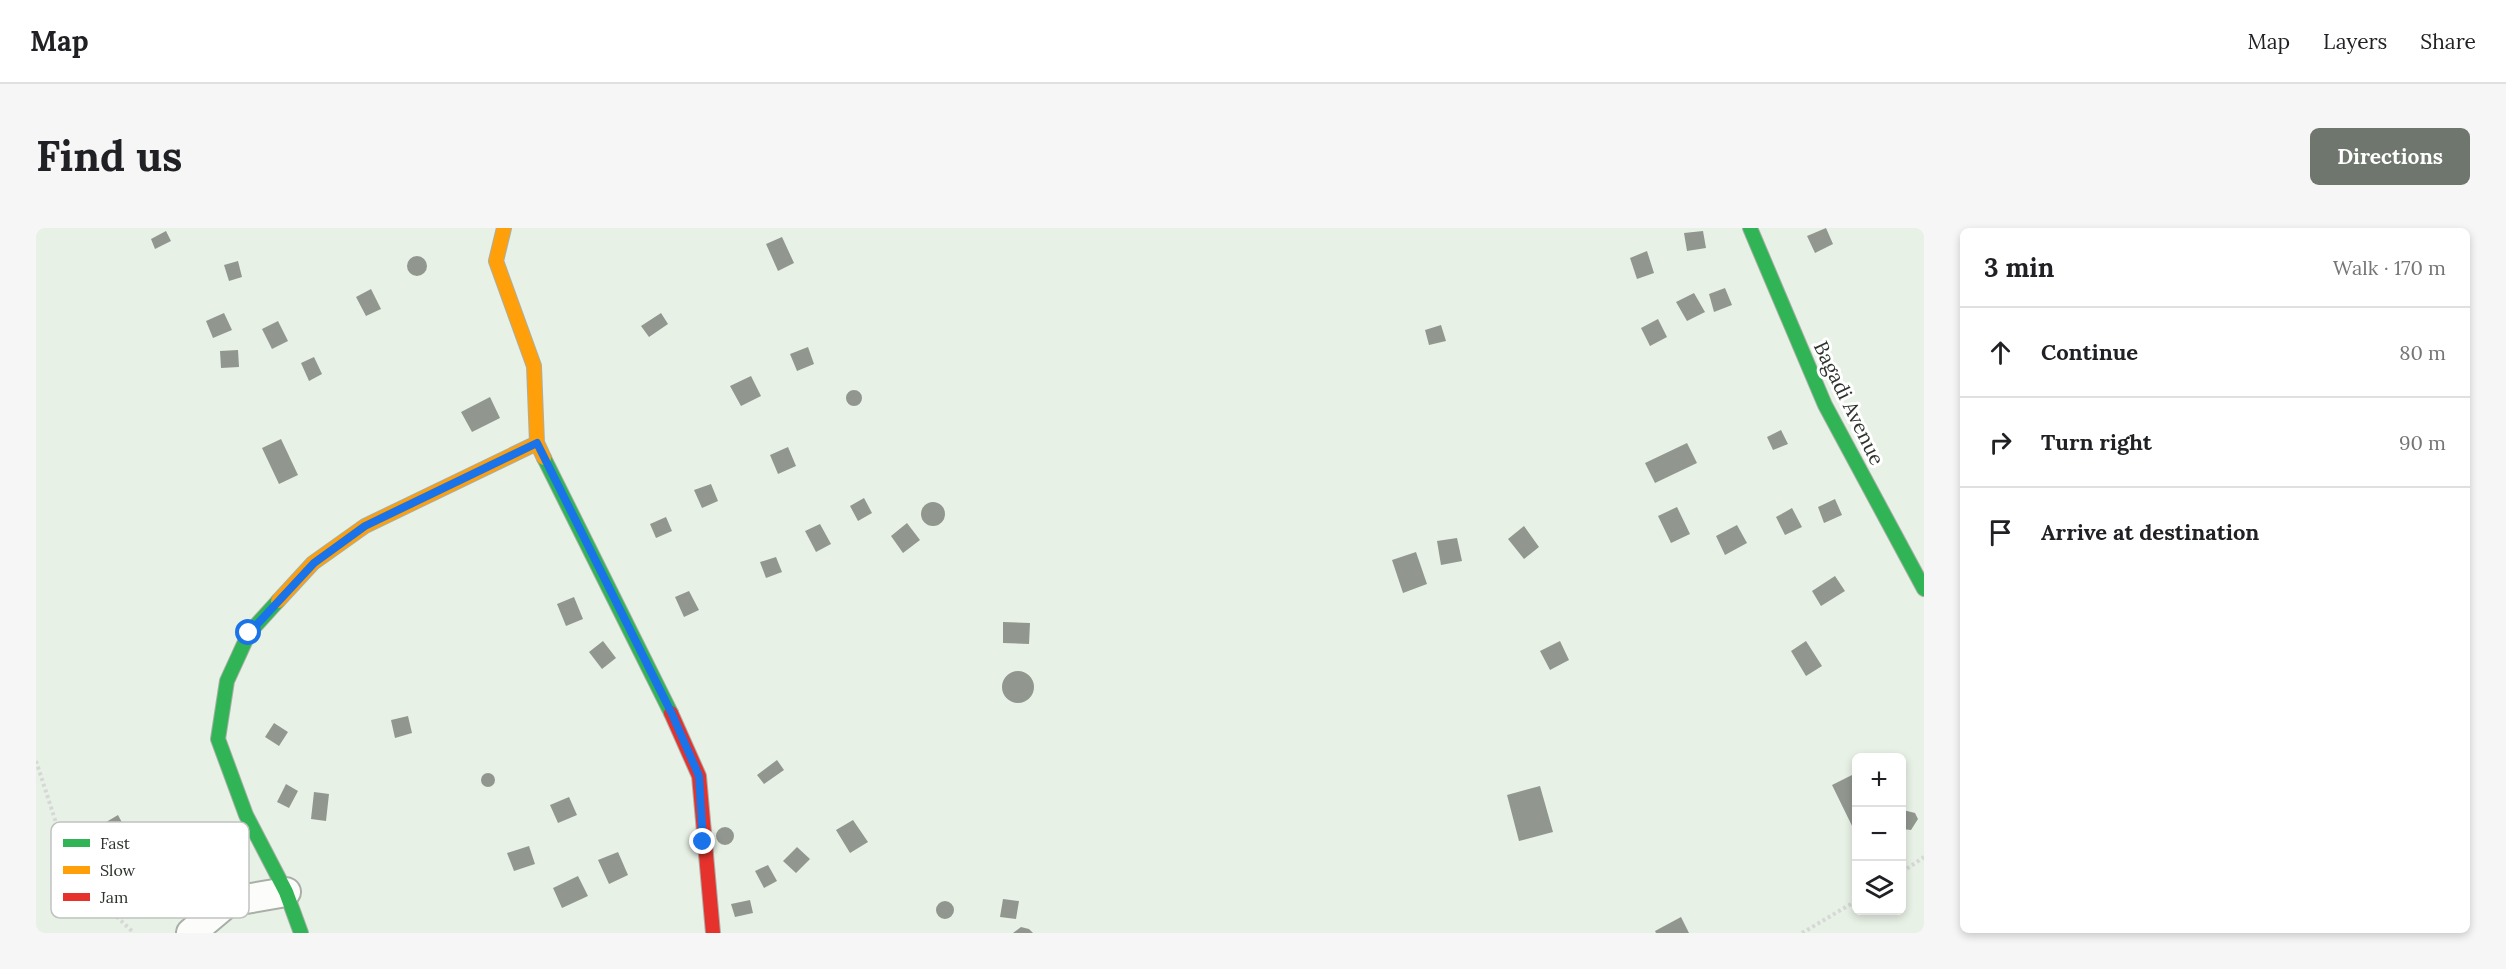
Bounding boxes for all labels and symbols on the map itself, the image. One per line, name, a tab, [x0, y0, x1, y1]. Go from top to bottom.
street label: Bagadi Avenue	[1809, 337, 1890, 469]
route start	[235, 619, 261, 645]
legend	[51, 822, 249, 918]
route end	[689, 828, 715, 854]
text: Fast	[100, 833, 131, 853]
text: Slow	[100, 860, 136, 880]
text: Jam	[99, 887, 128, 907]

